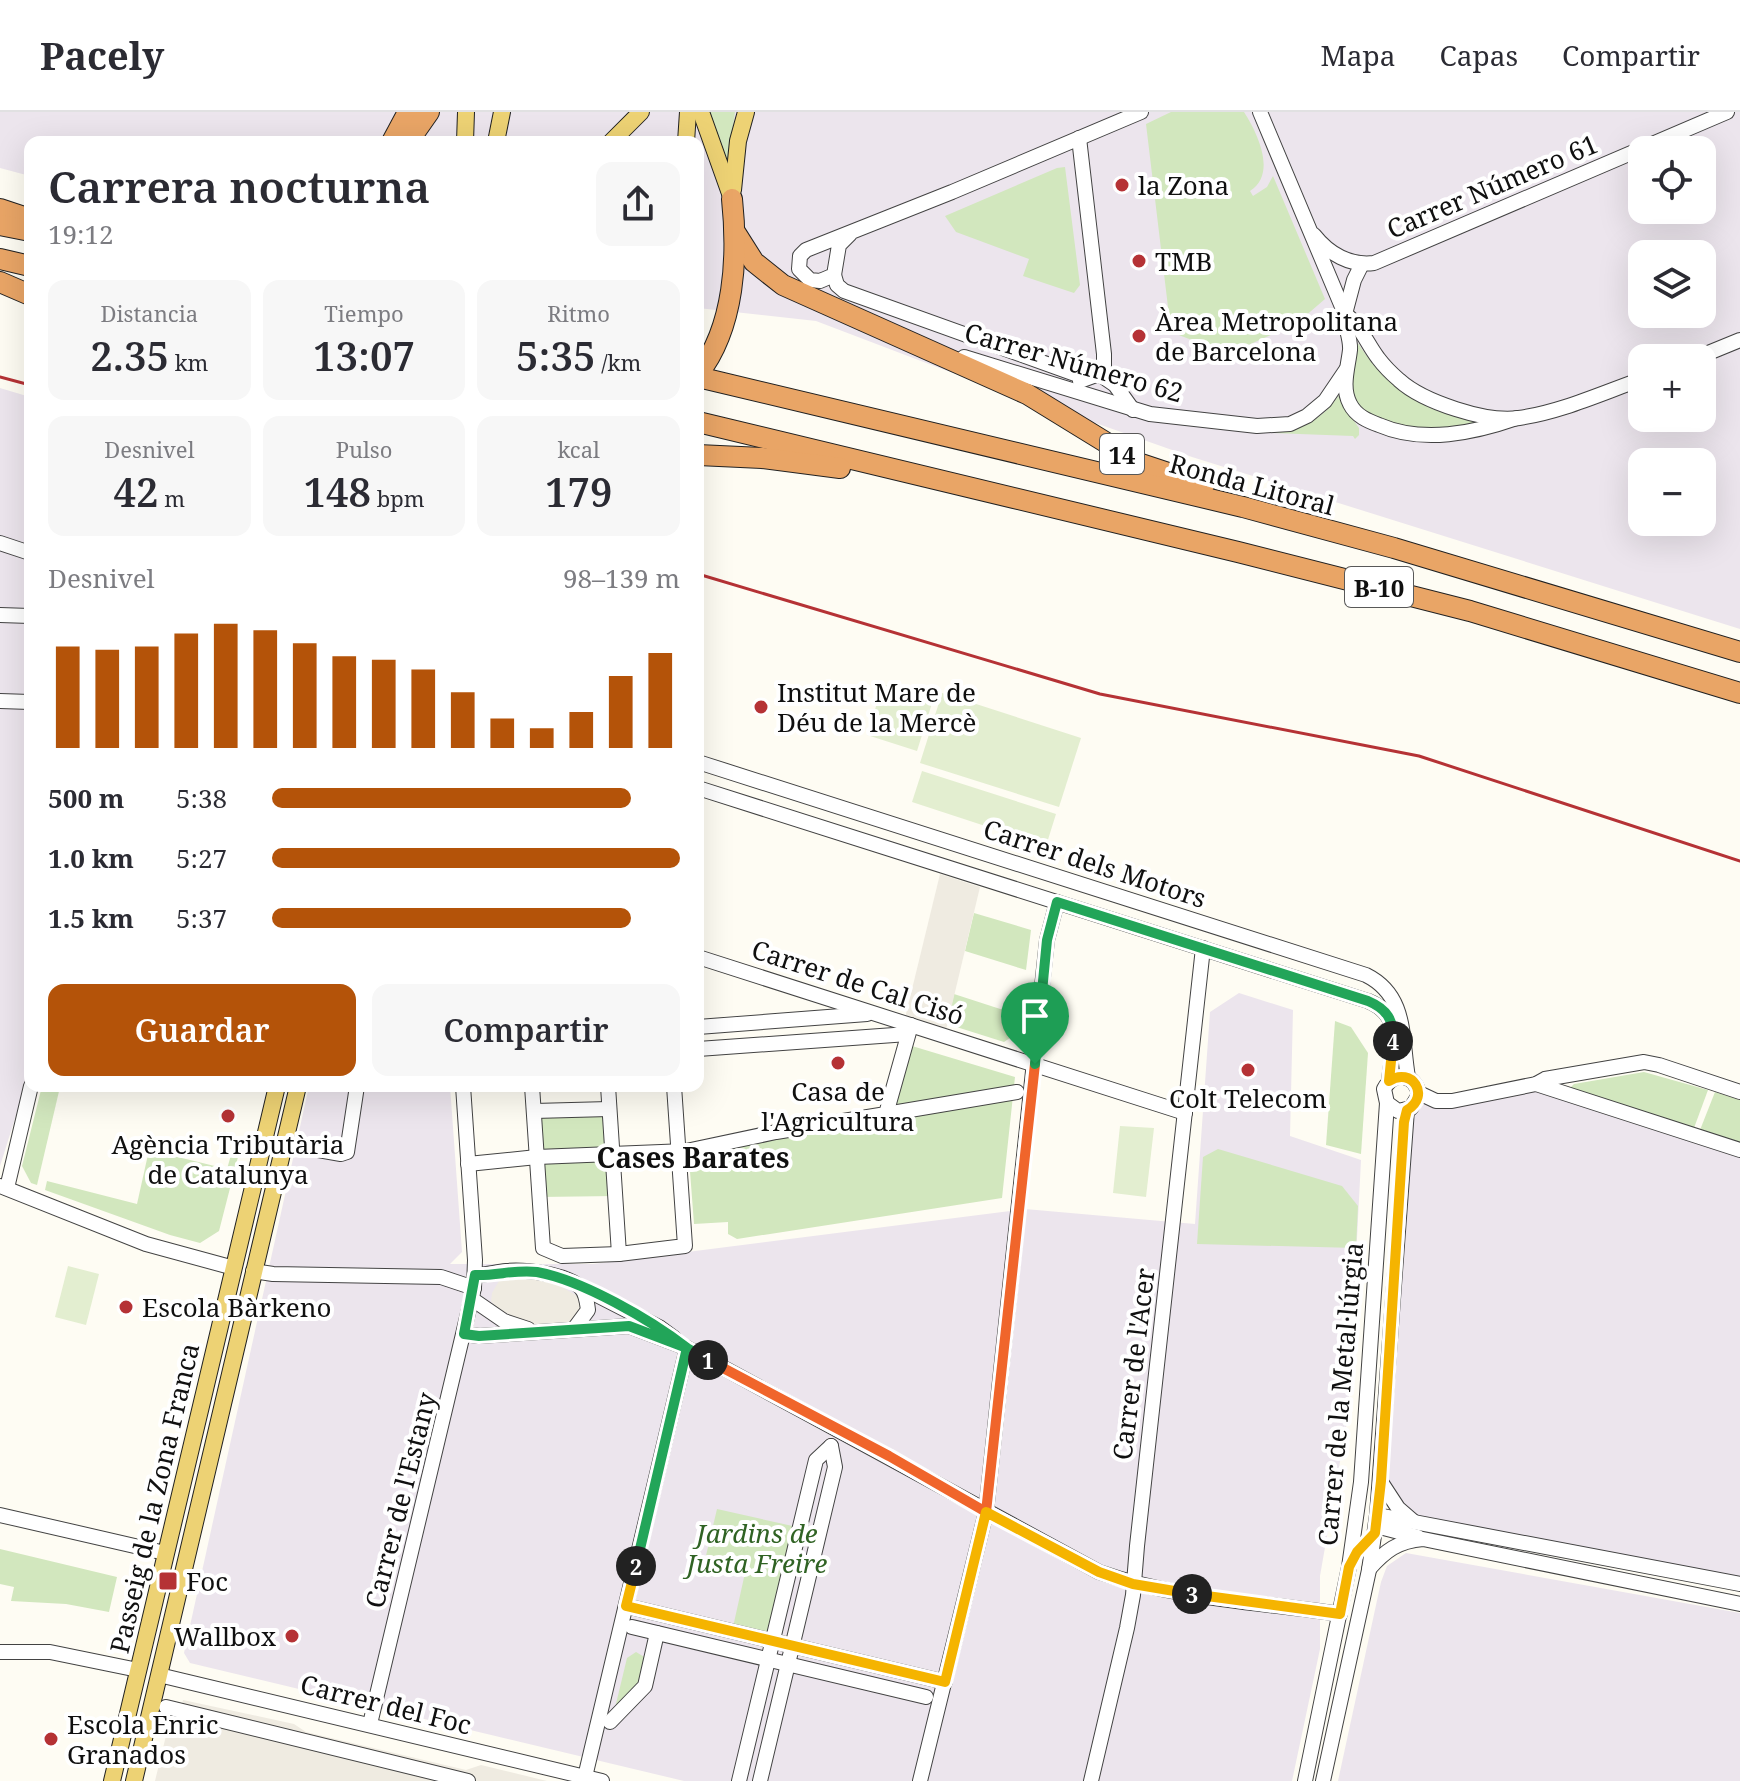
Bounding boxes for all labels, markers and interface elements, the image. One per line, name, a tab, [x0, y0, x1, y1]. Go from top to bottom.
text: Pacely	[40, 29, 164, 81]
text: Mapa	[1321, 36, 1395, 74]
text: Capas	[1439, 36, 1518, 74]
text: Compartir	[1562, 36, 1700, 74]
street label: Carrer Número 61	[1381, 125, 1603, 247]
map controls	[1628, 136, 1716, 536]
button: locate	[1628, 136, 1716, 224]
text: Carrera nocturna	[48, 156, 430, 216]
button: share	[596, 162, 680, 246]
place label: la Zona	[1138, 167, 1229, 203]
marker: la Zona	[1113, 176, 1131, 194]
text: 19:12	[48, 216, 114, 252]
button: layers	[1628, 240, 1716, 328]
place label: TMB	[1155, 243, 1212, 279]
marker: TMB	[1130, 252, 1148, 270]
text: Distancia	[101, 298, 198, 328]
text: Tiempo	[324, 298, 404, 328]
text: Ritmo	[547, 298, 610, 328]
place label: Àrea Metropolitana de Barcelona	[1155, 303, 1398, 369]
street label: Carrer Número 62	[960, 314, 1188, 410]
marker: Àrea Metropolitana de Barcelona	[1130, 327, 1148, 345]
text: 2.35	[90, 328, 169, 383]
text: 13:07	[313, 328, 415, 383]
text: 5:35	[516, 328, 596, 383]
button: +	[1628, 344, 1716, 432]
text: km	[169, 347, 208, 377]
text: /km	[596, 347, 641, 377]
text: Desnivel	[104, 434, 194, 464]
text: Pulso	[336, 434, 392, 464]
text: kcal	[557, 434, 600, 464]
road number: 14	[1100, 434, 1144, 474]
street label: Ronda Litoral	[1166, 445, 1338, 523]
button: −	[1628, 448, 1716, 536]
text: 42	[114, 464, 159, 519]
text: 148	[303, 464, 371, 519]
text: 179	[545, 464, 612, 519]
text: m	[159, 483, 185, 513]
text: bpm	[371, 483, 425, 513]
text: Desnivel	[48, 560, 155, 596]
text: 98–139 m	[563, 560, 680, 596]
road number: B-10	[1345, 567, 1413, 607]
place label: Institut Mare de Déu de la Mercè	[777, 674, 976, 740]
marker: Institut Mare de Déu de la Mercè	[752, 698, 770, 716]
text: 500 m	[48, 780, 124, 816]
text: 5:38	[176, 780, 227, 816]
street label: Carrer dels Motors	[979, 810, 1211, 916]
text: 1.0 km	[48, 840, 134, 876]
text: 5:27	[176, 840, 227, 876]
text: 1.5 km	[48, 900, 134, 936]
text: 5:37	[176, 900, 227, 936]
street label: Carrer de Cal Cisó	[747, 931, 969, 1033]
pin	[1001, 982, 1069, 1064]
button: Guardar	[48, 984, 356, 1076]
button: Compartir	[372, 984, 680, 1076]
icon: arrive	[1013, 994, 1057, 1038]
pin: 4	[1373, 1021, 1413, 1061]
text: 4	[1387, 1026, 1399, 1056]
marker: Casa de l'Agricultura	[829, 1054, 847, 1072]
marker: Colt Telecom	[1239, 1061, 1257, 1079]
place label: Casa de l'Agricultura	[761, 1073, 915, 1139]
place label: Colt Telecom	[1169, 1080, 1327, 1116]
marker: Agència Tributària de Catalunya	[219, 1107, 237, 1125]
place label: Agència Tributària de Catalunya	[112, 1126, 344, 1192]
district label: Cases Barates	[596, 1138, 790, 1176]
street label: Carrer de la Metal·lúrgia	[1309, 1241, 1371, 1547]
street label: Carrer de l'Acer	[1103, 1266, 1163, 1462]
place label: Escola Bàrkeno	[142, 1289, 331, 1325]
marker: Escola Bàrkeno	[117, 1298, 135, 1316]
street label: Passeig de la Zona Franca	[101, 1339, 207, 1657]
pin: 1	[688, 1340, 728, 1380]
text: 1	[702, 1345, 714, 1375]
street label: Carrer de l'Estany	[356, 1388, 444, 1612]
park label: Jardins de Justa Freire	[682, 1515, 827, 1581]
pin: 2	[616, 1546, 656, 1586]
text: 2	[630, 1551, 642, 1581]
place label: Foc	[186, 1563, 228, 1599]
marker: Foc	[157, 1570, 179, 1592]
pin: 3	[1172, 1574, 1212, 1614]
text: 3	[1186, 1579, 1198, 1609]
place label: Wallbox	[174, 1618, 276, 1654]
marker: Wallbox	[283, 1627, 301, 1645]
street label: Carrer del Foc	[297, 1665, 475, 1743]
place label: Escola Enric Granados	[67, 1706, 219, 1772]
marker: Escola Enric Granados	[42, 1730, 60, 1748]

